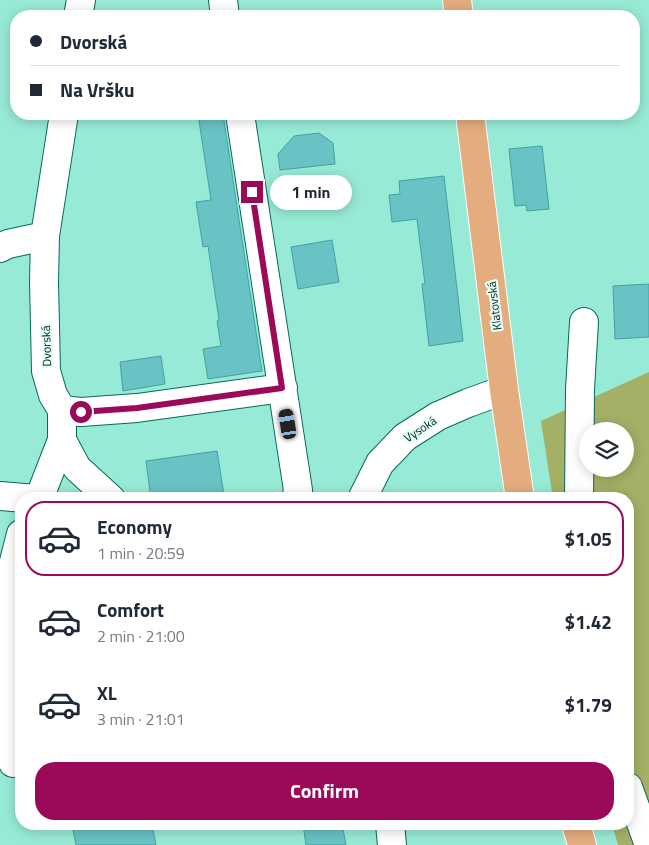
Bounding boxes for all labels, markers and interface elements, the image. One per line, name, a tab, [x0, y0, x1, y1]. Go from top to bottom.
text: Dvorská	[60, 27, 127, 56]
text: Na Vršku	[60, 75, 134, 104]
callout: 1 min	[270, 174, 352, 210]
text: 1 min	[292, 180, 330, 204]
route end	[241, 181, 263, 203]
street label: Klatovská	[482, 280, 506, 332]
street label: Dvorská	[36, 325, 56, 367]
route start	[70, 401, 92, 423]
car	[278, 408, 297, 440]
street label: Vysoká	[400, 411, 440, 447]
map controls	[579, 422, 634, 477]
button: layers	[579, 422, 634, 477]
text: Economy	[97, 512, 172, 541]
icon: car	[37, 516, 82, 561]
text: $1.05	[565, 524, 612, 553]
text: 1 min · 20:59	[97, 541, 185, 565]
text: Comfort	[97, 595, 164, 624]
icon: car	[37, 599, 82, 644]
text: $1.42	[565, 607, 612, 636]
text: 2 min · 21:00	[97, 624, 185, 648]
text: XL	[97, 678, 117, 707]
icon: car	[37, 682, 82, 727]
text: $1.79	[565, 690, 612, 719]
text: 3 min · 21:01	[97, 707, 185, 731]
button: Confirm	[35, 762, 614, 820]

